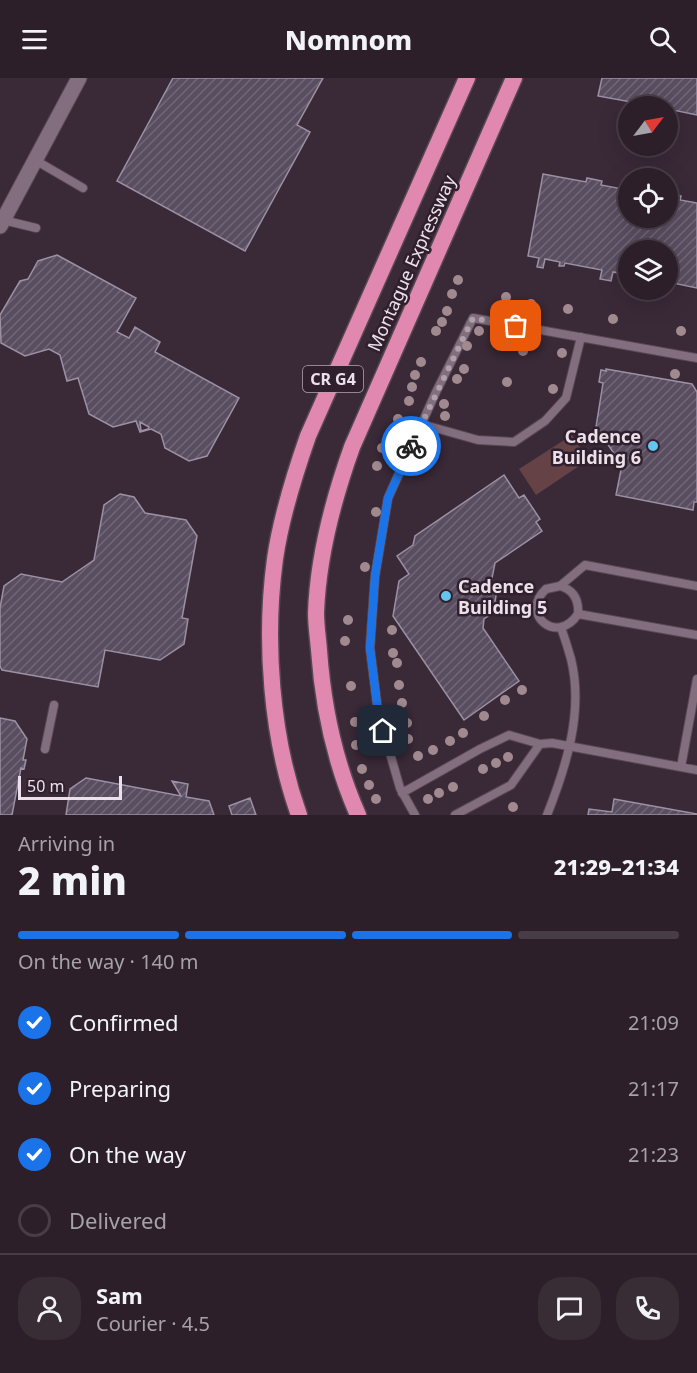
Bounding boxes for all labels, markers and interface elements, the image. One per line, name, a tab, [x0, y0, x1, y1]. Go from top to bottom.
text: Nomnom	[285, 21, 412, 58]
icon: menu	[18, 23, 51, 56]
icon: search	[646, 23, 679, 56]
north arrow	[618, 96, 678, 156]
map controls	[618, 96, 678, 300]
button: locate	[618, 168, 678, 228]
street label: Montague Expressway	[361, 170, 461, 355]
button: layers	[618, 240, 678, 300]
pin	[490, 300, 541, 351]
icon: bag	[499, 309, 532, 342]
road number: CR G4	[303, 366, 363, 392]
courier	[381, 416, 441, 476]
place label: Cadence Building 6	[552, 424, 641, 469]
icon: bike	[395, 430, 428, 463]
marker: Cadence Building 6	[646, 439, 660, 453]
place label: Cadence Building 5	[458, 574, 547, 619]
marker: Cadence Building 5	[439, 589, 453, 603]
pin	[357, 705, 408, 756]
icon: home	[366, 714, 399, 747]
scale bar	[18, 773, 122, 800]
text: 50 m	[27, 775, 64, 797]
text: Arriving in	[18, 830, 115, 857]
text: 21:29–21:34	[554, 851, 679, 881]
text: 2 min	[18, 853, 127, 906]
text: On the way · 140 m	[18, 948, 198, 975]
icon: check	[18, 1006, 51, 1039]
text: Confirmed	[69, 1007, 179, 1037]
text: 21:09	[628, 1009, 679, 1036]
icon: check	[18, 1072, 51, 1105]
text: Preparing	[69, 1073, 171, 1103]
text: 21:17	[628, 1075, 679, 1102]
icon: check	[18, 1138, 51, 1171]
text: On the way	[69, 1139, 186, 1169]
text: 21:23	[628, 1141, 679, 1168]
text: Delivered	[69, 1205, 167, 1235]
button: person	[18, 1277, 81, 1340]
button: chat	[538, 1277, 601, 1340]
button: phone	[616, 1277, 679, 1340]
text: Sam	[96, 1280, 143, 1310]
text: Courier · 4.5	[96, 1310, 210, 1337]

